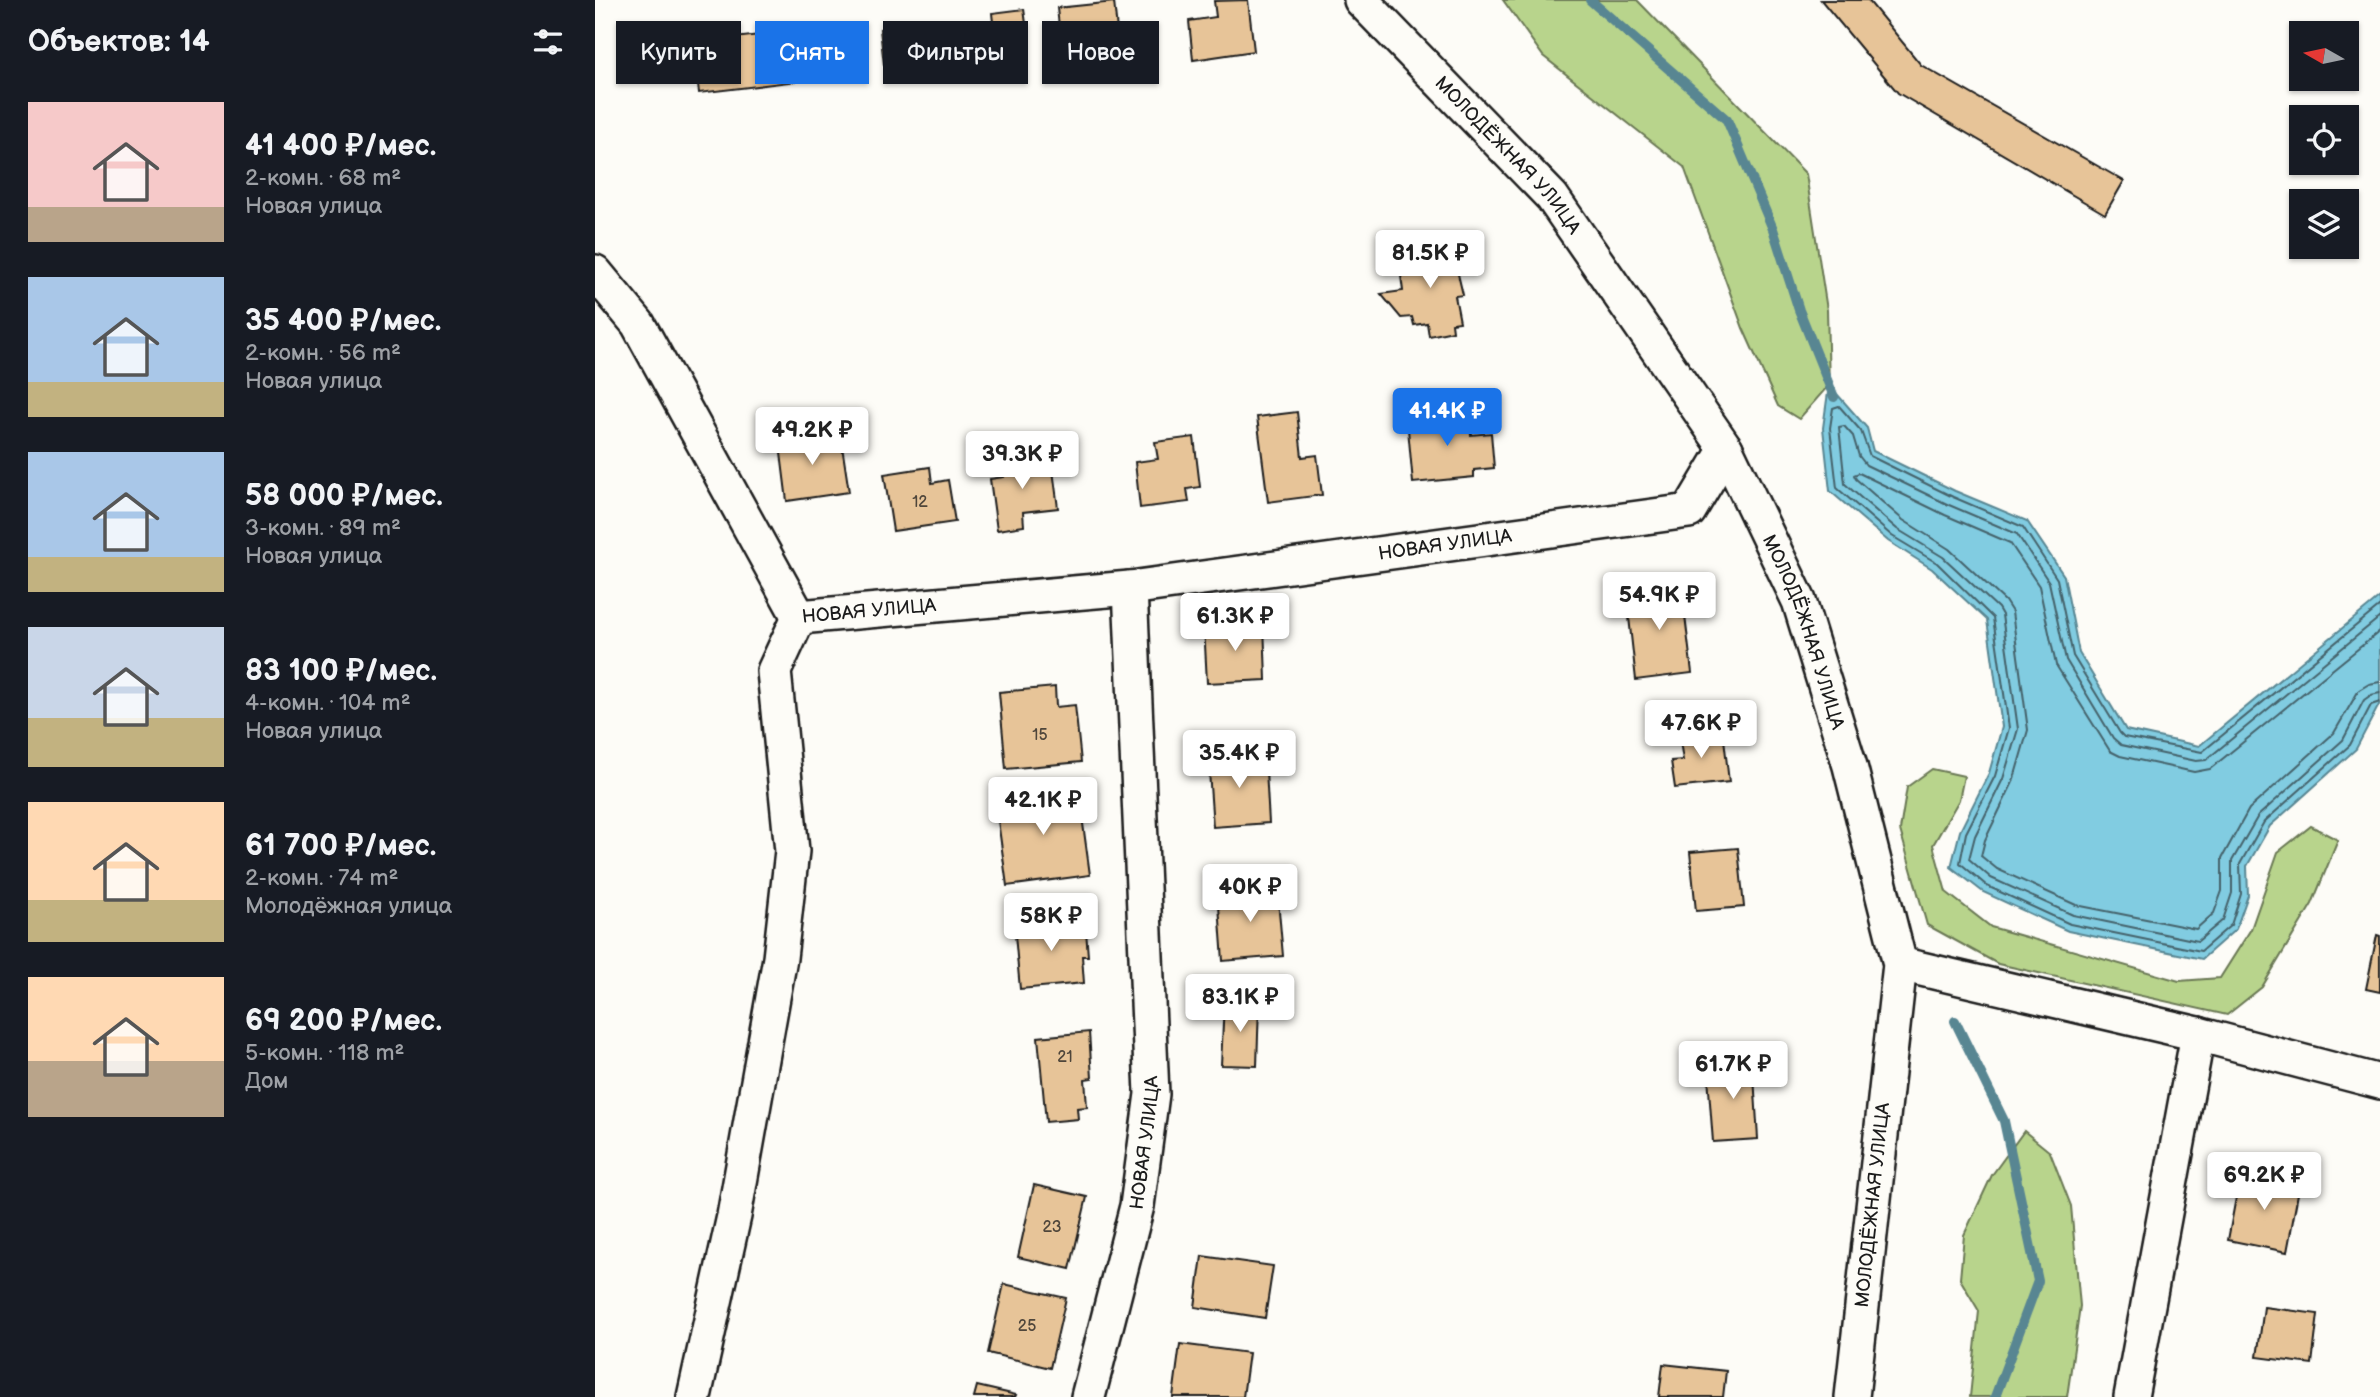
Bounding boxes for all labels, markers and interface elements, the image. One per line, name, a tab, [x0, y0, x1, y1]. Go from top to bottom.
chip: Купить	[616, 21, 741, 84]
chip: Снять	[755, 21, 869, 84]
chip: Фильтры	[883, 21, 1028, 84]
chip: Новое	[1042, 21, 1159, 84]
north arrow	[2289, 21, 2359, 91]
map controls	[2289, 21, 2359, 259]
icon: filters	[529, 23, 567, 61]
text: Объектов: 14	[28, 24, 210, 60]
street label: МОЛОДЁЖНАЯ УЛИЦА	[1430, 72, 1586, 239]
button: locate	[2289, 105, 2359, 175]
text: 41 400 ₽/мес.	[245, 128, 436, 164]
icon: home	[84, 130, 168, 214]
text: 2-комн. · 68 m²	[245, 164, 401, 192]
button: layers	[2289, 189, 2359, 259]
text: Новая улица	[245, 192, 382, 220]
pin: 81.5K ₽	[1365, 230, 1495, 290]
text: 81.5K ₽	[1391, 239, 1469, 267]
text: 35 400 ₽/мес.	[245, 303, 441, 339]
icon: home	[84, 305, 168, 389]
text: 2-комн. · 56 m²	[245, 339, 401, 367]
text: Новая улица	[245, 367, 382, 395]
pin: 41.4K ₽	[1382, 388, 1512, 448]
text: 41.4K ₽	[1409, 397, 1485, 425]
pin: 49.2K ₽	[747, 407, 877, 467]
text: 49.2K ₽	[771, 416, 853, 444]
pin: 39.3K ₽	[957, 432, 1087, 491]
text: 39.3K ₽	[982, 440, 1062, 468]
text: 58 000 ₽/мес.	[245, 478, 443, 514]
icon: home	[84, 480, 168, 564]
house number: 12	[912, 493, 928, 512]
text: 3-комн. · 89 m²	[245, 514, 401, 542]
street label: НОВАЯ УЛИЦА	[1377, 524, 1514, 565]
street label: МОЛОДЁЖНАЯ УЛИЦА	[1757, 531, 1850, 733]
text: Новая улица	[245, 542, 382, 570]
pin: 54.9K ₽	[1594, 572, 1724, 632]
text: 54.9K ₽	[1619, 581, 1699, 609]
street label: НОВАЯ УЛИЦА	[801, 594, 937, 628]
pin: 61.3K ₽	[1170, 594, 1300, 653]
text: 61.3K ₽	[1196, 602, 1274, 630]
text: 83 100 ₽/мес.	[245, 653, 437, 689]
icon: home	[84, 655, 168, 739]
text: 4-комн. · 104 m²	[245, 689, 411, 717]
pin: 47.6K ₽	[1636, 700, 1766, 760]
text: 47.6K ₽	[1661, 709, 1741, 737]
text: Новая улица	[245, 717, 382, 745]
house number: 15	[1032, 726, 1048, 745]
pin: 35.4K ₽	[1174, 730, 1304, 790]
text: 35.4K ₽	[1199, 739, 1279, 767]
pin: 42.1K ₽	[978, 778, 1108, 837]
text: 42.1K ₽	[1004, 786, 1082, 814]
text: 61 700 ₽/мес.	[245, 828, 436, 864]
icon: home	[84, 830, 168, 914]
text: 2-комн. · 74 m²	[245, 864, 398, 892]
pin: 40K ₽	[1201, 864, 1299, 924]
text: 40K ₽	[1218, 873, 1282, 901]
text: Молодёжная улица	[245, 892, 452, 920]
pin: 58K ₽	[1002, 894, 1100, 953]
text: 58K ₽	[1020, 902, 1082, 930]
pin: 83.1K ₽	[1175, 974, 1305, 1034]
text: 83.1K ₽	[1201, 983, 1279, 1011]
text: 69 200 ₽/мес.	[245, 1003, 442, 1039]
icon: home	[84, 1005, 168, 1089]
text: 5-комн. · 118 m²	[245, 1039, 404, 1067]
pin: 61.7K ₽	[1668, 1042, 1798, 1101]
house number: 21	[1057, 1048, 1073, 1067]
text: 61.7K ₽	[1695, 1050, 1771, 1078]
text: Дом	[245, 1067, 288, 1095]
street label: НОВАЯ УЛИЦА	[1125, 1075, 1164, 1211]
street label: МОЛОДЁЖНАЯ УЛИЦА	[1851, 1101, 1895, 1309]
pin: 69.2K ₽	[2199, 1152, 2329, 1212]
text: 69.2K ₽	[2223, 1161, 2305, 1189]
house number: 23	[1043, 1218, 1062, 1237]
house number: 25	[1018, 1317, 1036, 1336]

